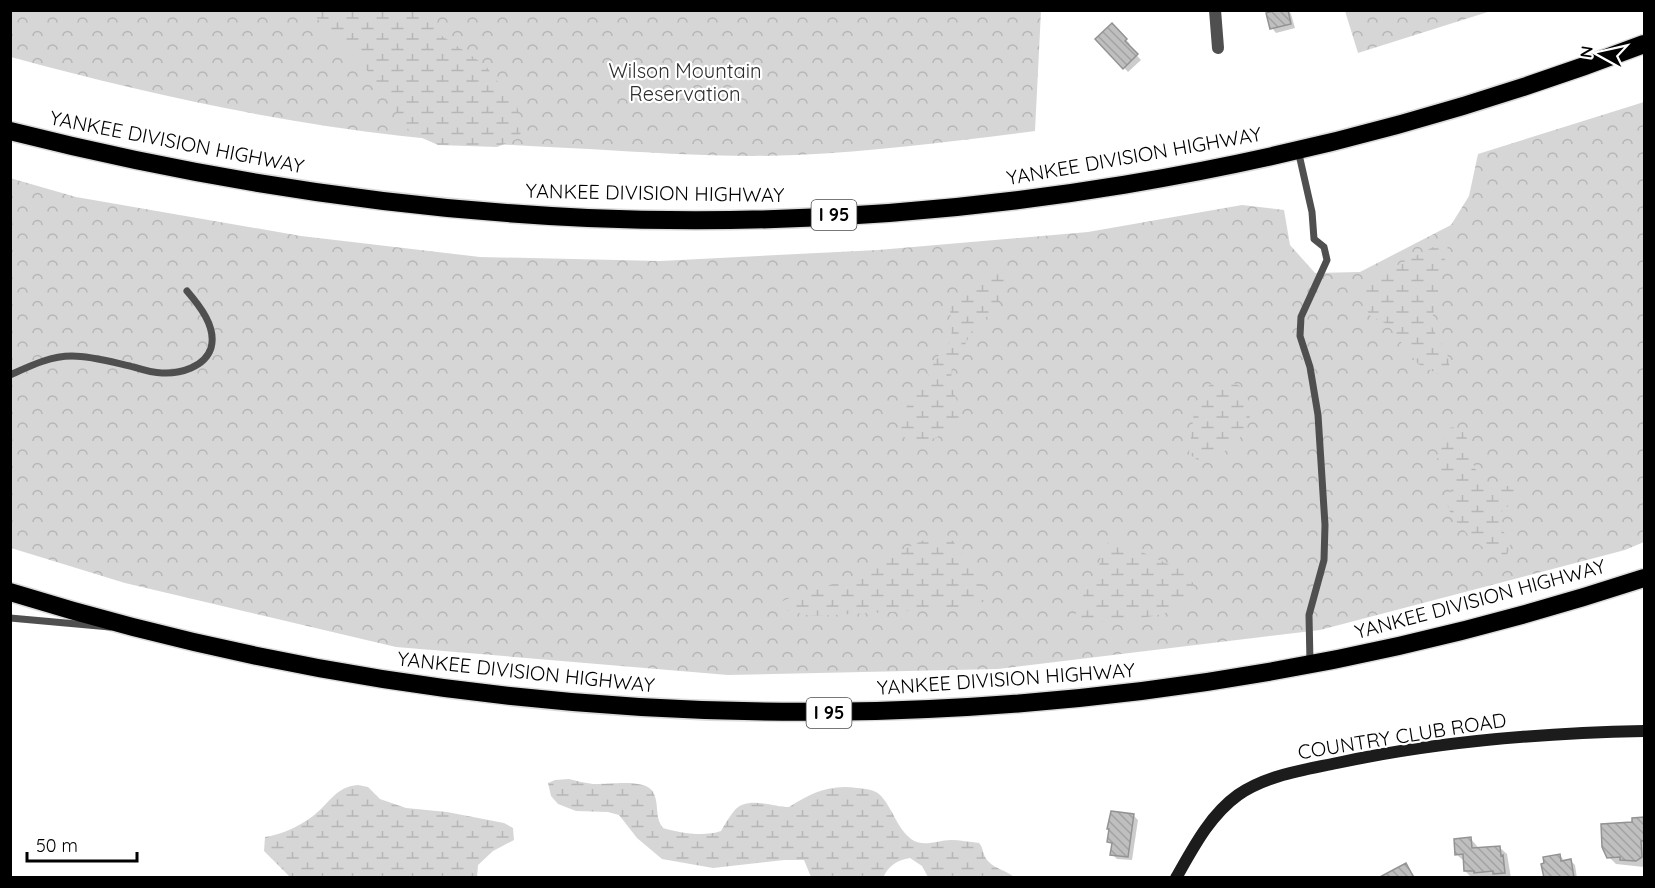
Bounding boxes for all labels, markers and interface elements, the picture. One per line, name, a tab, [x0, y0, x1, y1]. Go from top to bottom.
north arrow	[1571, 24, 1631, 84]
text: N	[1575, 45, 1597, 59]
park label: Wilson Mountain Reservation	[609, 58, 761, 106]
street label: YANKEE DIVISION HIGHWAY	[48, 105, 306, 178]
street label: YANKEE DIVISION HIGHWAY	[1004, 121, 1263, 190]
street label: YANKEE DIVISION HIGHWAY	[526, 178, 785, 207]
road number: I 95	[812, 200, 856, 230]
street label: YANKEE DIVISION HIGHWAY	[1352, 553, 1608, 644]
street label: YANKEE DIVISION HIGHWAY	[396, 646, 656, 697]
street label: YANKEE DIVISION HIGHWAY	[876, 657, 1136, 700]
road number: I 95	[806, 698, 852, 728]
street label: COUNTRY CLUB ROAD	[1296, 707, 1508, 764]
scale bar	[27, 825, 136, 863]
text: 50 m	[36, 834, 78, 857]

